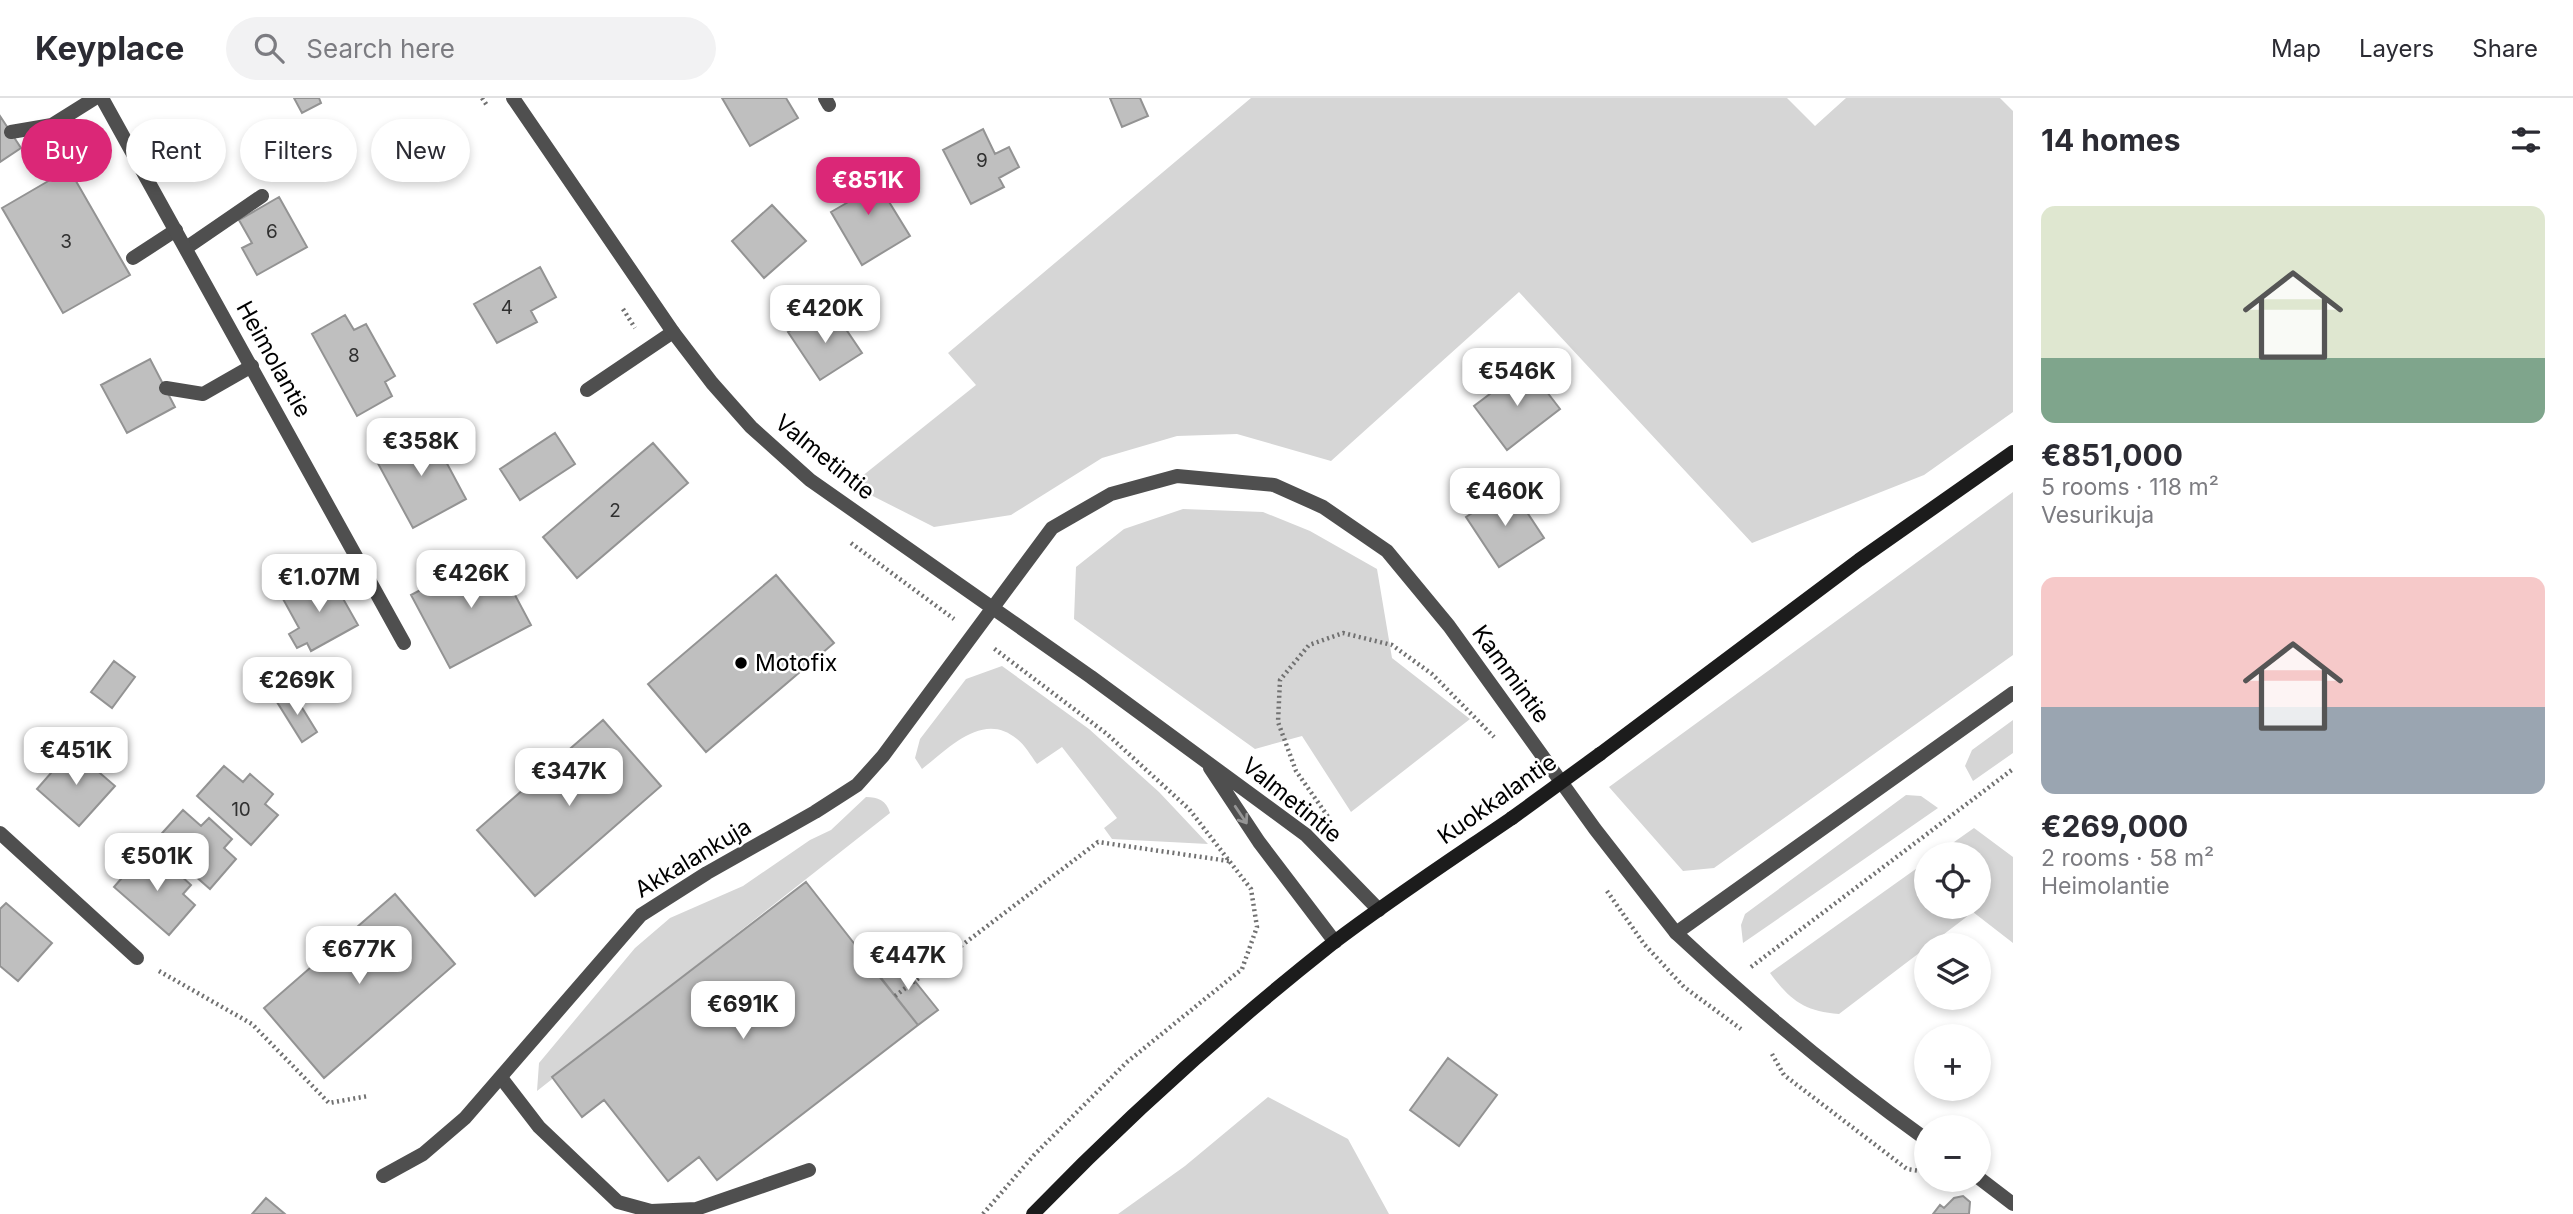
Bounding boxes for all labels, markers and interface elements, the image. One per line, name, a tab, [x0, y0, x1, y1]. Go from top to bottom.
search box	[226, 17, 716, 80]
text: Keyplace	[35, 28, 184, 68]
icon: search	[250, 29, 288, 67]
text: Search here	[306, 33, 455, 64]
text: Map	[2271, 34, 2321, 63]
text: Layers	[2359, 34, 2434, 63]
text: Share	[2472, 34, 2538, 63]
chip: Buy	[21, 119, 112, 182]
chip: Rent	[126, 119, 226, 182]
chip: Filters	[240, 119, 357, 182]
chip: New	[371, 119, 470, 182]
icon: filters	[2507, 121, 2545, 159]
text: 14 homes	[2041, 122, 2180, 158]
house number: 9	[976, 149, 988, 172]
pin: €851K	[819, 158, 917, 217]
text: €851K	[832, 166, 904, 194]
house number: 6	[266, 220, 278, 243]
house number: 3	[60, 230, 72, 253]
icon: home	[2230, 252, 2356, 378]
pin: €420K	[776, 286, 874, 345]
text: €420K	[786, 294, 864, 322]
street label: Heimolantie	[231, 296, 317, 422]
house number: 4	[501, 296, 513, 319]
house number: 8	[348, 344, 360, 367]
pin: €546K	[1468, 348, 1566, 408]
text: €546K	[1478, 357, 1556, 385]
street label: Valmetintie	[770, 408, 880, 506]
pin: €358K	[372, 418, 470, 478]
text: €358K	[383, 427, 459, 455]
text: €851,000	[2041, 437, 2183, 473]
pin: €460K	[1456, 468, 1554, 528]
text: 5 rooms · 118 m²	[2041, 473, 2219, 501]
text: €460K	[1466, 477, 1544, 505]
house number: 2	[609, 499, 621, 522]
text: Vesurikuja	[2041, 501, 2154, 529]
pin: €426K	[422, 550, 520, 610]
pin: €1.07M	[262, 554, 376, 614]
text: €426K	[432, 559, 510, 587]
text: €1.07M	[278, 563, 360, 591]
street label: Kammintie	[1466, 620, 1556, 728]
icon: home	[2230, 623, 2356, 749]
place label: Motofix	[755, 649, 837, 677]
marker: Motofix	[733, 655, 749, 671]
pin: €269K	[248, 658, 346, 717]
text: €269K	[259, 666, 335, 694]
pin: €451K	[27, 728, 125, 787]
text: €451K	[40, 736, 112, 764]
pin: €347K	[520, 748, 618, 808]
street label: Kuokkalantie	[1432, 748, 1562, 850]
street label: Valmetintie	[1237, 751, 1347, 849]
text: €347K	[531, 757, 607, 785]
house number: 10	[231, 798, 251, 821]
one-way arrow	[1234, 805, 1248, 824]
text: €269,000	[2041, 808, 2188, 844]
street label: Akkalankuja	[630, 812, 756, 904]
pin: €501K	[108, 834, 206, 893]
text: €501K	[121, 842, 193, 870]
map controls	[1914, 842, 1991, 1192]
button: locate	[1914, 842, 1991, 919]
text: 2 rooms · 58 m²	[2041, 844, 2214, 872]
text: Heimolantie	[2041, 872, 2170, 900]
pin: €677K	[310, 926, 408, 986]
pin: €447K	[859, 932, 957, 992]
button: layers	[1914, 933, 1991, 1010]
text: €677K	[322, 935, 396, 963]
text: €447K	[870, 941, 946, 969]
pin: €691K	[694, 982, 792, 1041]
text: €691K	[707, 990, 779, 1018]
button: +	[1914, 1024, 1991, 1101]
button: −	[1914, 1115, 1991, 1192]

